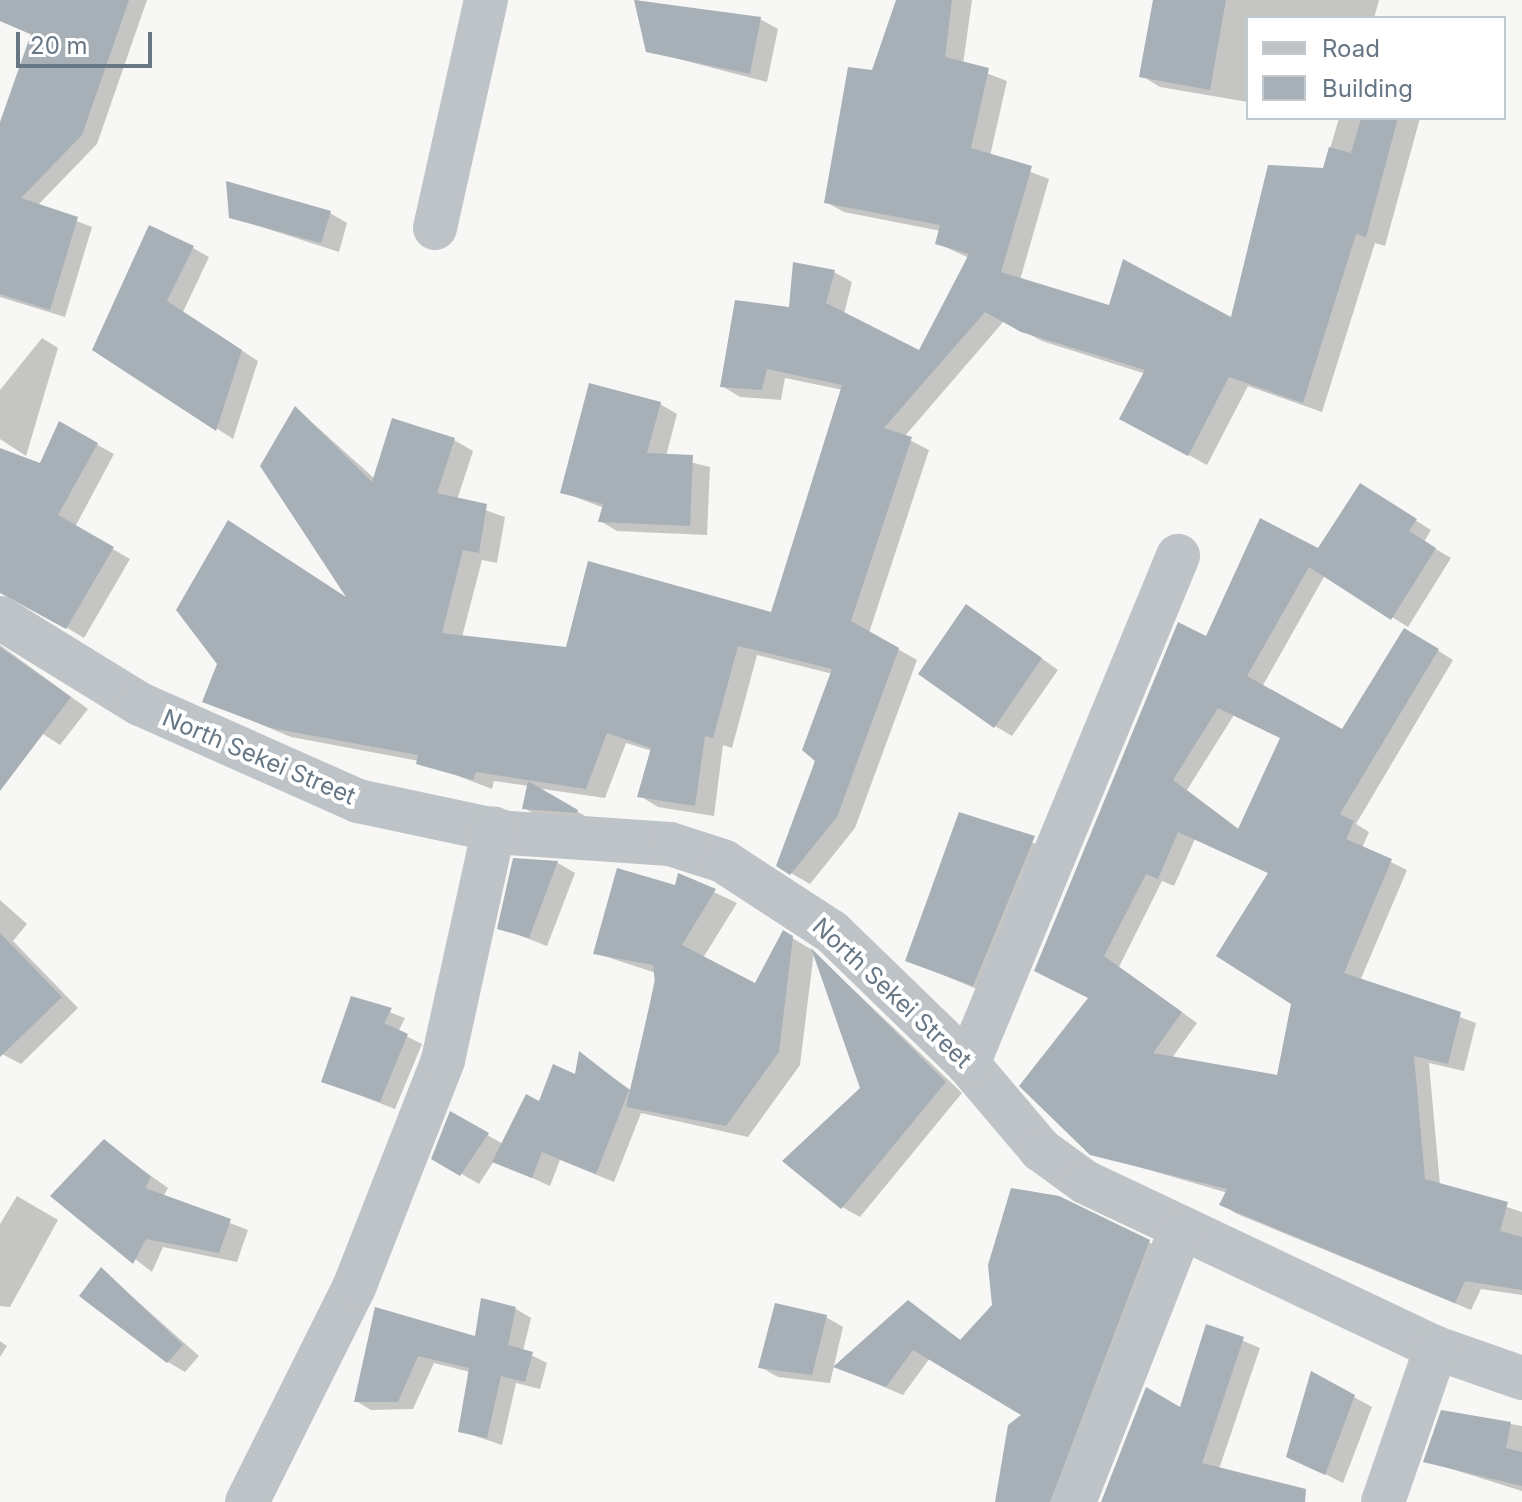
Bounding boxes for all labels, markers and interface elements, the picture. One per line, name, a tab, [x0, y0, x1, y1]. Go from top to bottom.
scale bar	[20, 16, 156, 66]
legend	[1246, 16, 1506, 120]
text: 20 m	[30, 31, 88, 60]
text: Road	[1322, 34, 1380, 63]
text: Building	[1322, 74, 1413, 103]
street label: North Sekei Street	[158, 703, 360, 811]
street label: North Sekei Street	[806, 912, 978, 1074]

